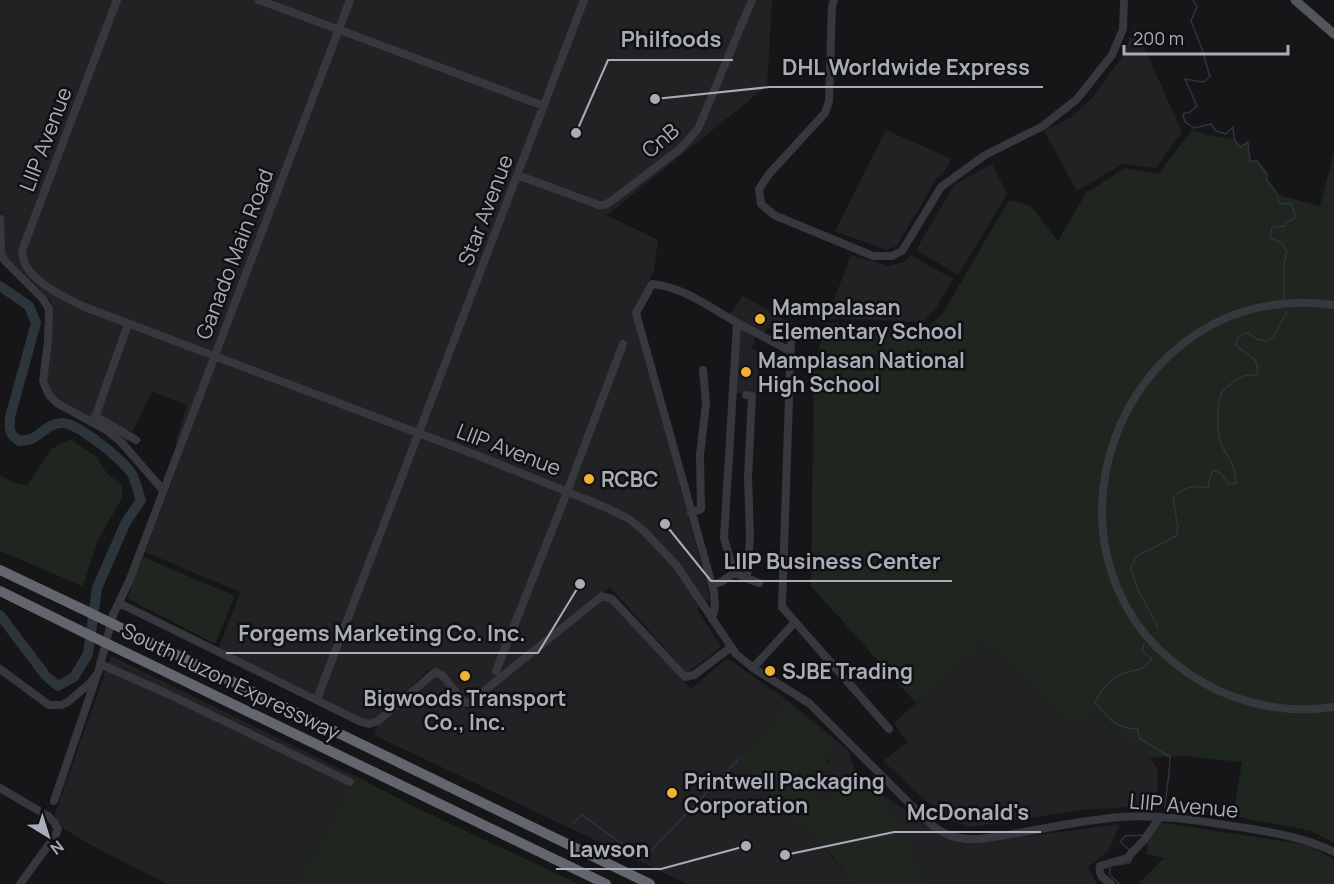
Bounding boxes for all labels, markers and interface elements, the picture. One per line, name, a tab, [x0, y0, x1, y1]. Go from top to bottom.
scale bar	[1124, 18, 1288, 56]
callout: Philfoods	[608, 20, 733, 60]
text: Philfoods	[621, 24, 721, 54]
text: 200 m	[1133, 26, 1184, 50]
callout: DHL Worldwide Express	[770, 47, 1043, 87]
text: DHL Worldwide Express	[782, 52, 1030, 82]
street label: LIIP Avenue	[12, 83, 78, 195]
street label: CnB	[636, 116, 685, 164]
street label: Star Avenue	[451, 151, 519, 269]
street label: Ganado Main Road	[189, 165, 279, 343]
place label: Mampalasan Elementary School	[772, 293, 963, 345]
marker: Mampalasan Elementary School	[753, 312, 767, 326]
place label: Mamplasan National High School	[758, 346, 965, 398]
marker: Mamplasan National High School	[739, 365, 753, 379]
street label: LIIP Avenue	[453, 416, 565, 482]
place label: RCBC	[601, 465, 659, 493]
marker: RCBC	[582, 472, 596, 486]
callout: LIIP Business Center	[711, 541, 952, 581]
text: LIIP Business Center	[723, 546, 941, 576]
callout: Forgems Marketing Co. Inc.	[226, 613, 538, 653]
street label: South Luzon Expressway	[117, 616, 345, 746]
text: Forgems Marketing Co. Inc.	[238, 618, 526, 648]
place label: SJBE Trading	[782, 657, 913, 685]
marker: SJBE Trading	[763, 664, 777, 678]
marker: Bigwoods Transport Co., Inc.	[458, 669, 472, 683]
place label: Bigwoods Transport Co., Inc.	[364, 684, 566, 736]
place label: Printwell Packaging Corporation	[684, 767, 885, 819]
marker: Printwell Packaging Corporation	[665, 786, 679, 800]
street label: LIIP Avenue	[1128, 786, 1240, 824]
callout: McDonald's	[894, 792, 1041, 832]
text: McDonald's	[907, 797, 1029, 827]
north arrow	[18, 806, 78, 866]
callout: Lawson	[556, 829, 661, 869]
text: Lawson	[569, 834, 649, 864]
text: N	[46, 836, 69, 860]

